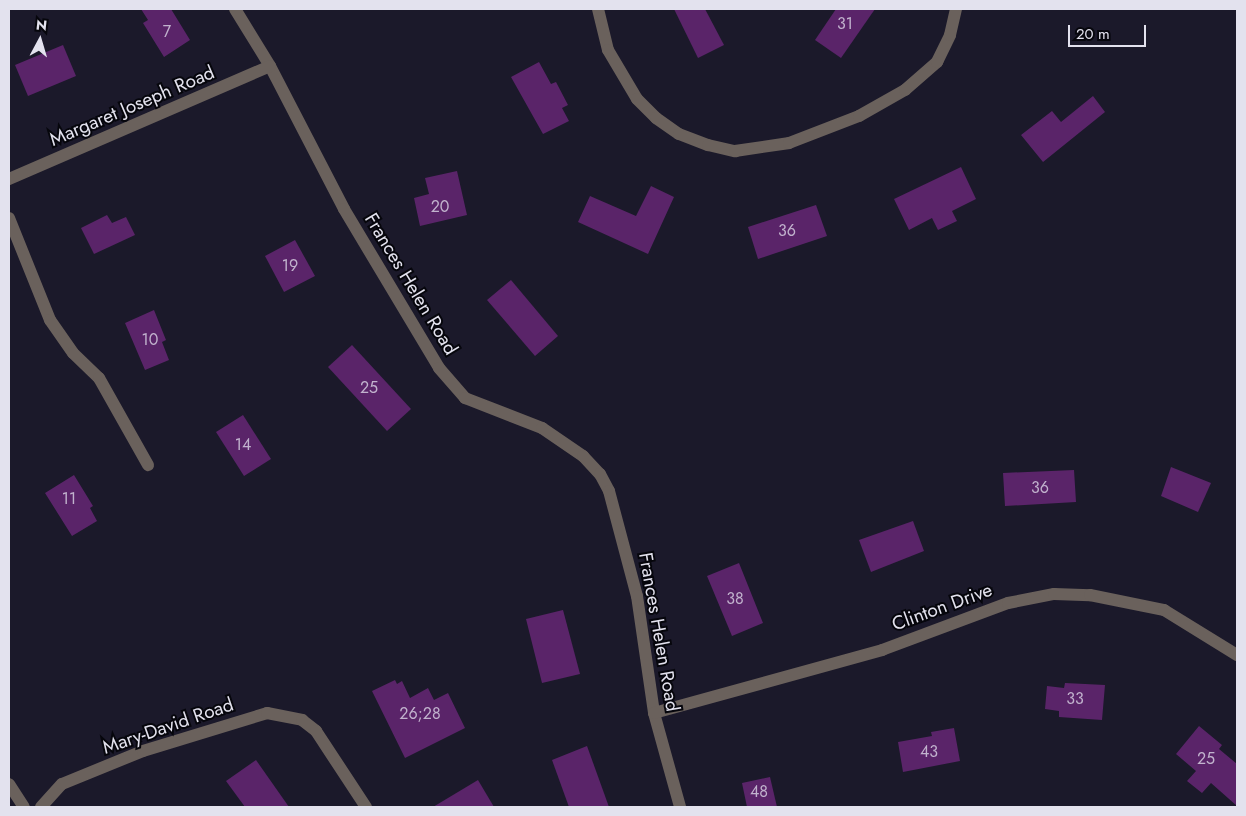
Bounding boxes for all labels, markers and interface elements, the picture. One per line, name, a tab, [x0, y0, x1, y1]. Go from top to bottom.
house number: 31	[837, 14, 853, 34]
north arrow	[15, 15, 65, 65]
text: N	[35, 15, 48, 36]
scale bar	[1071, 15, 1148, 47]
house number: 7	[163, 22, 171, 42]
text: 20 m	[1076, 23, 1110, 45]
street label: Margaret Joseph Road	[46, 61, 218, 151]
house number: 20	[431, 197, 449, 217]
street label: Frances Helen Road	[360, 209, 462, 359]
house number: 36	[778, 221, 796, 241]
house number: 19	[282, 256, 298, 276]
house number: 10	[142, 330, 158, 350]
house number: 25	[360, 378, 378, 398]
house number: 14	[235, 435, 251, 455]
house number: 36	[1031, 478, 1049, 498]
house number: 11	[62, 489, 76, 509]
street label: Frances Helen Road	[634, 551, 684, 713]
street label: Clinton Drive	[889, 578, 995, 636]
house number: 38	[726, 589, 744, 609]
house number: 33	[1066, 689, 1084, 709]
street label: Mary-David Road	[100, 693, 236, 759]
house number: 26;28	[399, 704, 441, 724]
house number: 43	[920, 742, 938, 762]
house number: 25	[1197, 749, 1215, 769]
house number: 48	[750, 782, 768, 802]

